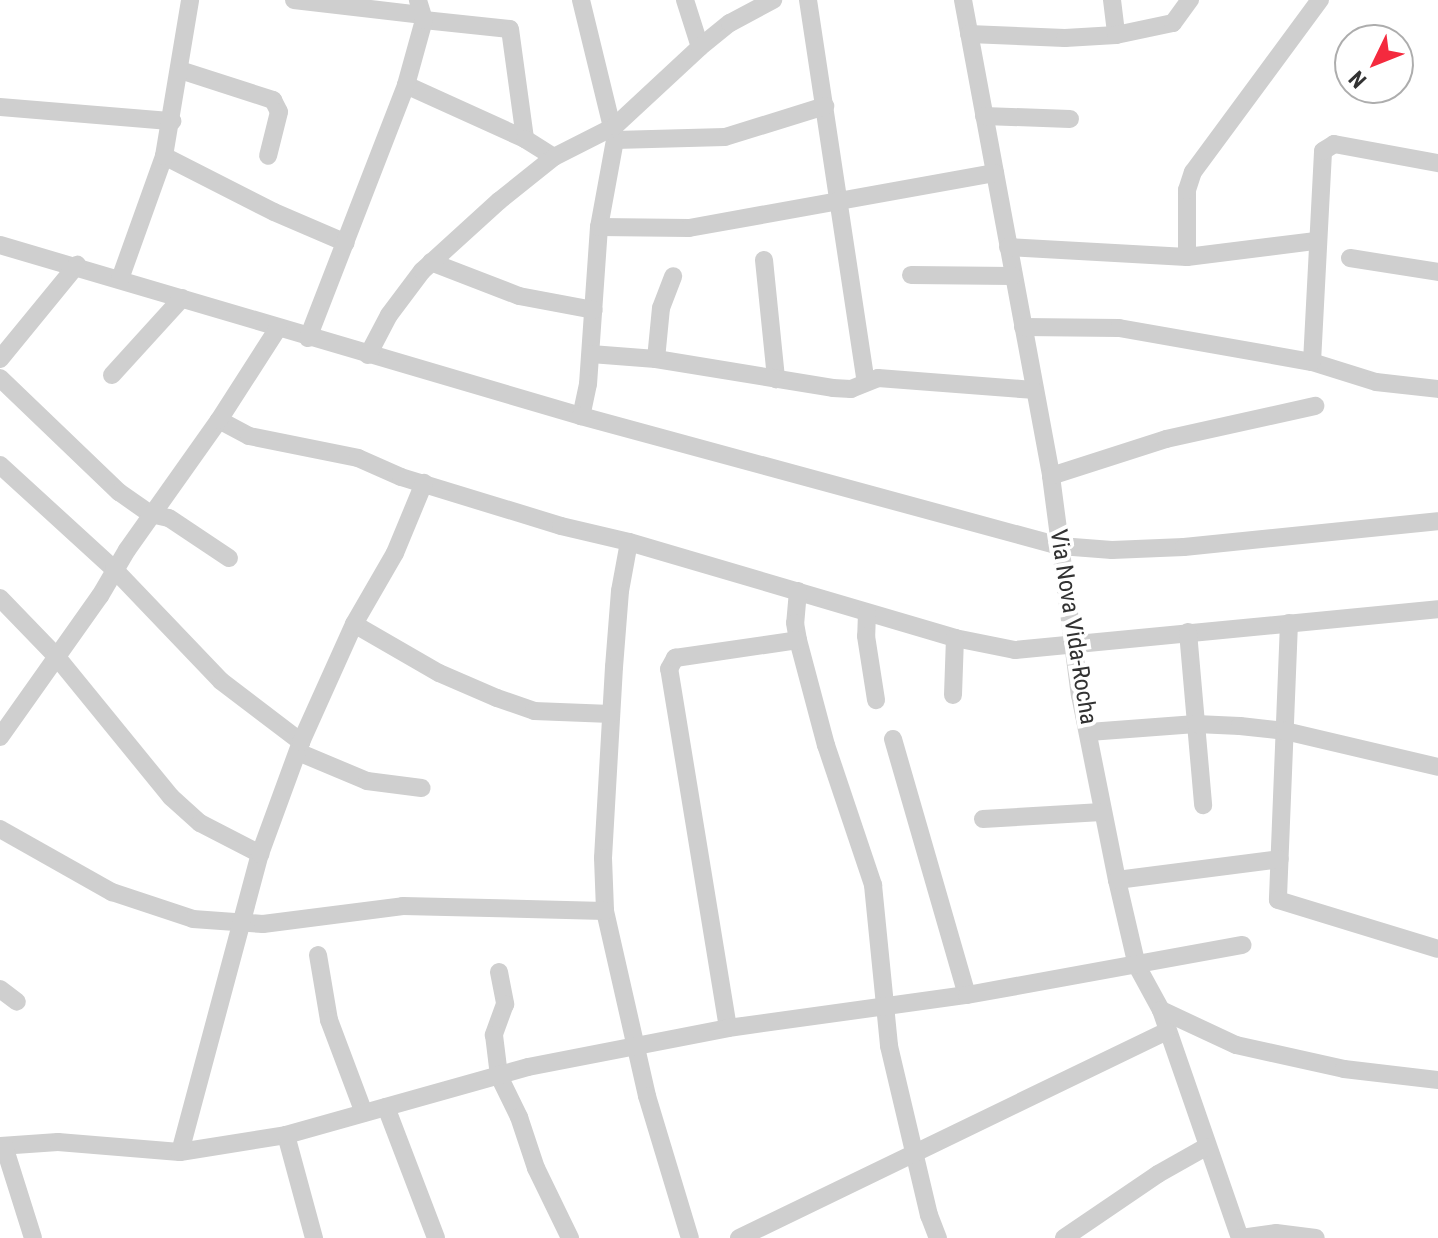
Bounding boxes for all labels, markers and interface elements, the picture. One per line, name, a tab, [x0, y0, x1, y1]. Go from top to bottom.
north arrow	[1334, 24, 1414, 104]
text: N	[1344, 66, 1371, 93]
street label: Via Nova Vida-Rocha	[1043, 527, 1103, 727]

